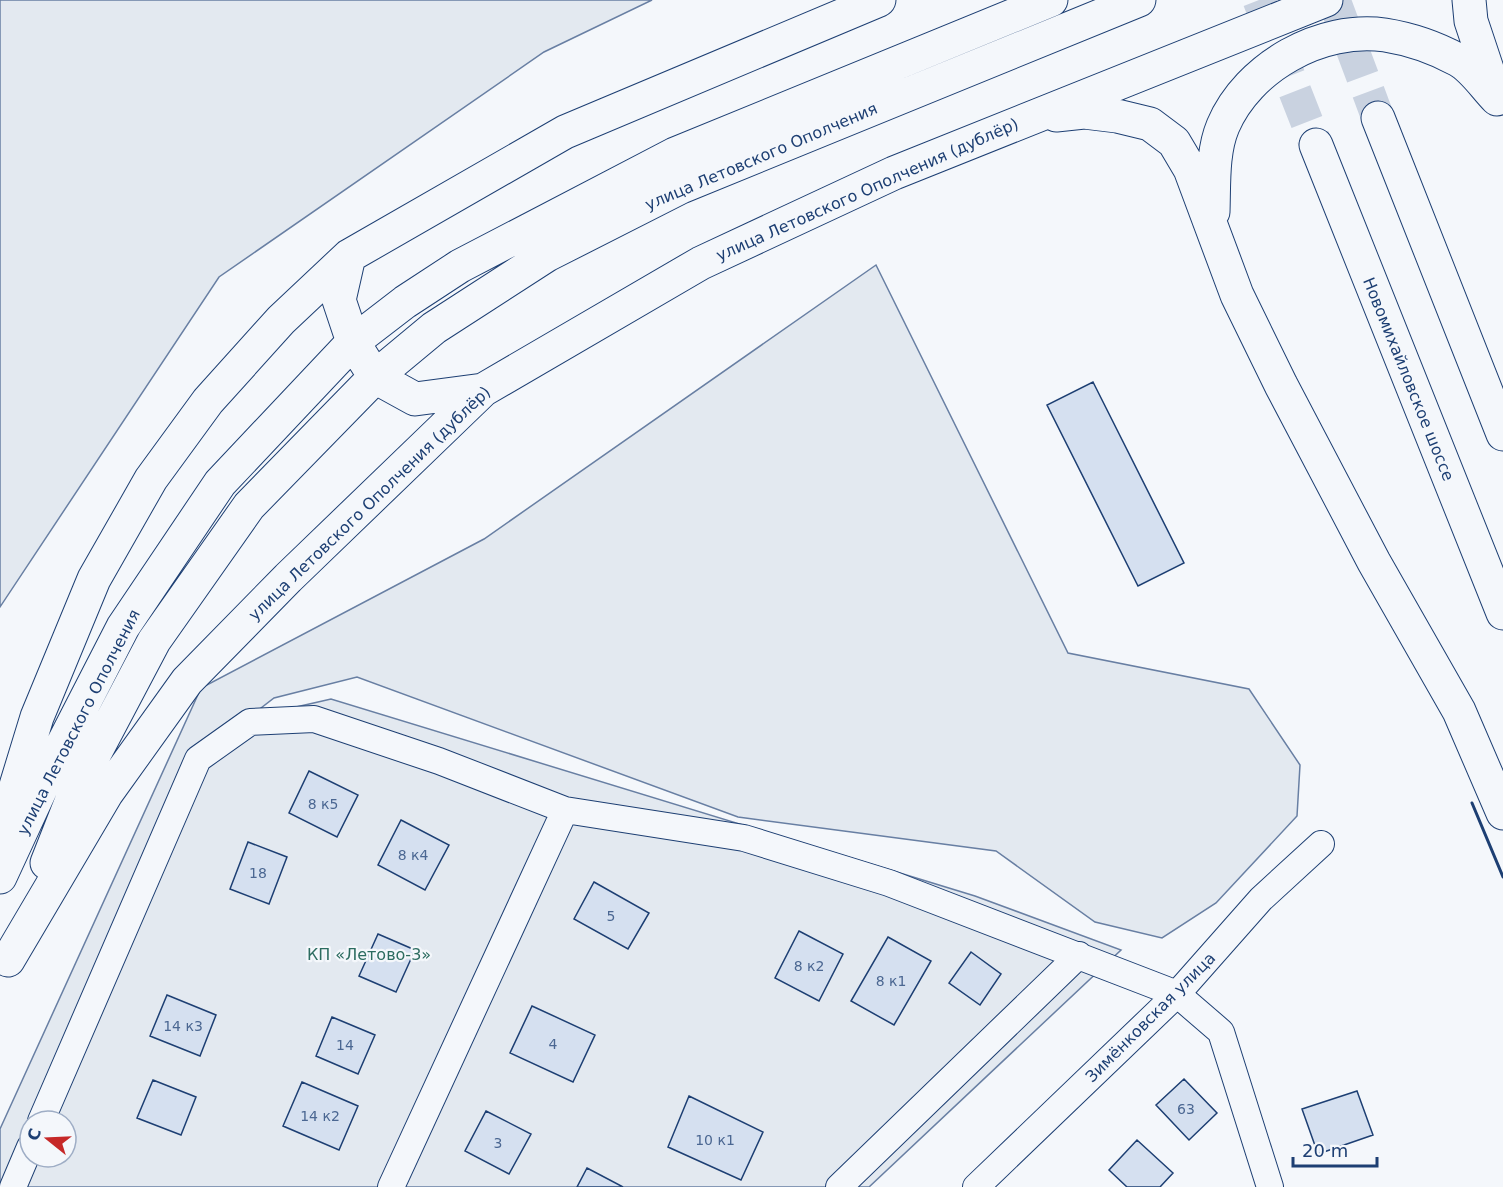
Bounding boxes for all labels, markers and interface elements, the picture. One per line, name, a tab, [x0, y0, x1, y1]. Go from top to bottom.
street label: улица Летовского Ополчения	[642, 99, 880, 214]
street label: улица Летовского Ополчения (дублёр)	[713, 114, 1021, 265]
street label: Новомихайловское шоссе	[1359, 275, 1458, 484]
street label: улица Летовского Ополчения (дублёр)	[244, 382, 494, 624]
street label: улица Летовского Ополчения	[13, 606, 144, 838]
house number: 8 к5	[308, 796, 338, 812]
house number: 8 к4	[398, 847, 428, 863]
house number: 18	[249, 865, 267, 881]
house number: 5	[607, 908, 615, 924]
park label: КП «Летово-3»	[307, 945, 431, 964]
street label: Зимёнковская улица	[1082, 949, 1219, 1086]
house number: 8 к2	[794, 958, 824, 974]
house number: 8 к1	[876, 973, 906, 989]
house number: 14 к3	[163, 1018, 203, 1034]
house number: 4	[549, 1036, 558, 1052]
house number: 14	[336, 1037, 354, 1053]
house number: 63	[1177, 1101, 1195, 1117]
house number: 14 к2	[300, 1108, 340, 1124]
north arrow	[18, 1109, 78, 1169]
text: С	[23, 1126, 45, 1143]
scale bar	[1293, 1130, 1377, 1168]
house number: 10 к1	[695, 1132, 735, 1148]
house number: 3	[494, 1135, 502, 1151]
text: 20 m	[1302, 1140, 1348, 1161]

